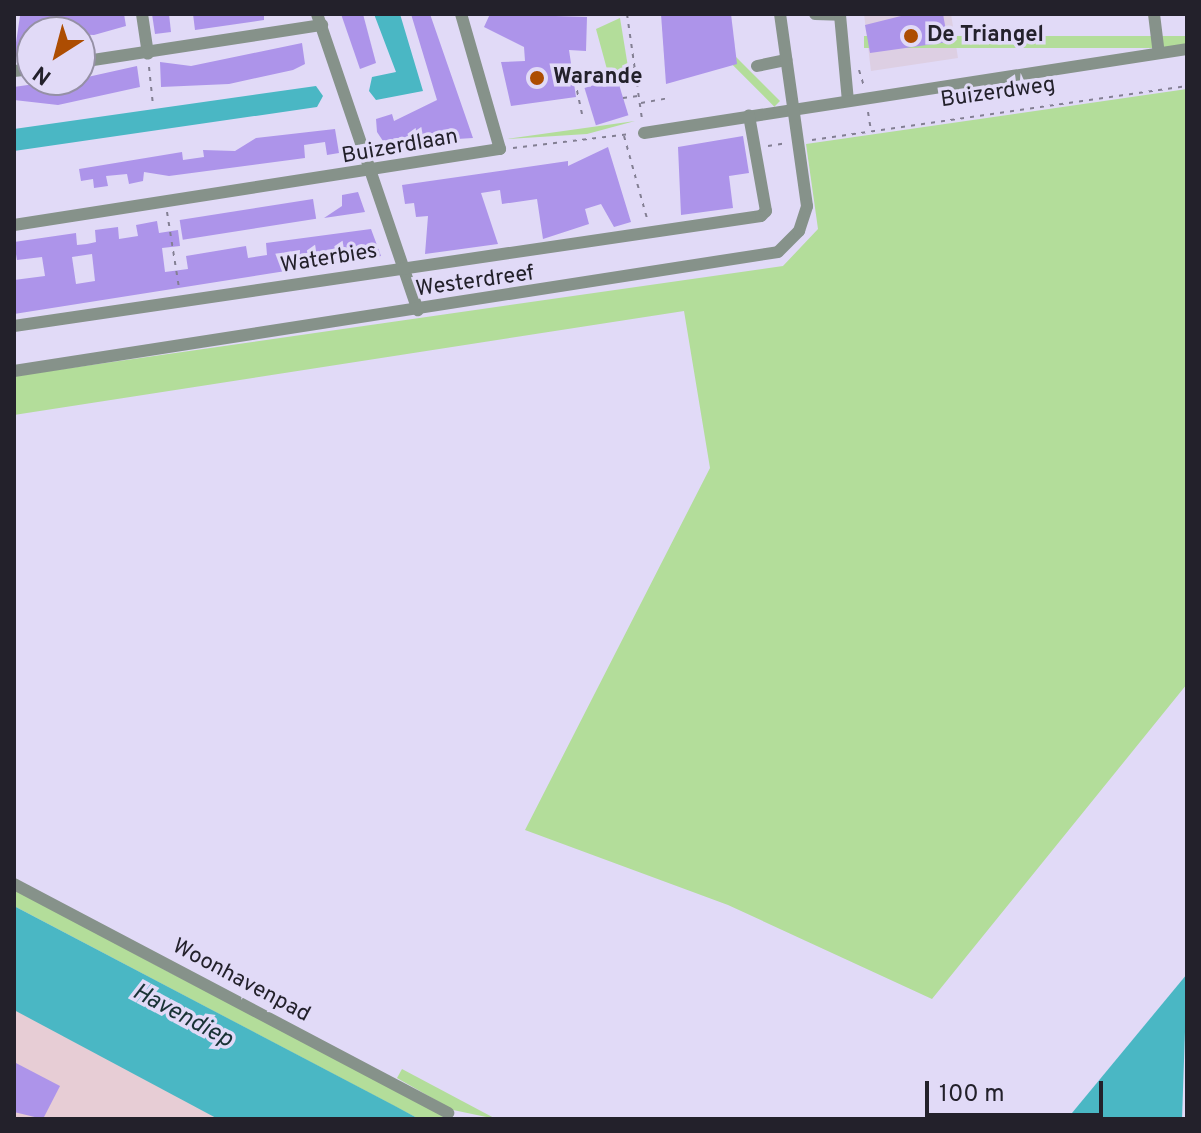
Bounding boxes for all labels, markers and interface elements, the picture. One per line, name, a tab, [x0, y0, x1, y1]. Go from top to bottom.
north arrow	[16, 16, 96, 96]
place label: De Triangel	[927, 23, 1044, 49]
marker: De Triangel	[902, 27, 920, 45]
text: N	[28, 59, 57, 90]
place label: Warande	[553, 65, 642, 91]
marker: Warande	[528, 69, 546, 87]
street label: Buizerdweg	[939, 72, 1057, 114]
street label: Buizerdlaan	[340, 124, 460, 170]
street label: Waterbies	[279, 238, 379, 280]
street label: Westerdreef	[414, 261, 536, 303]
street label: Woonhavenpad	[168, 934, 314, 1028]
water label: Havendiep	[127, 979, 237, 1055]
scale bar	[929, 1065, 1107, 1115]
text: 100 m	[939, 1080, 1005, 1110]

